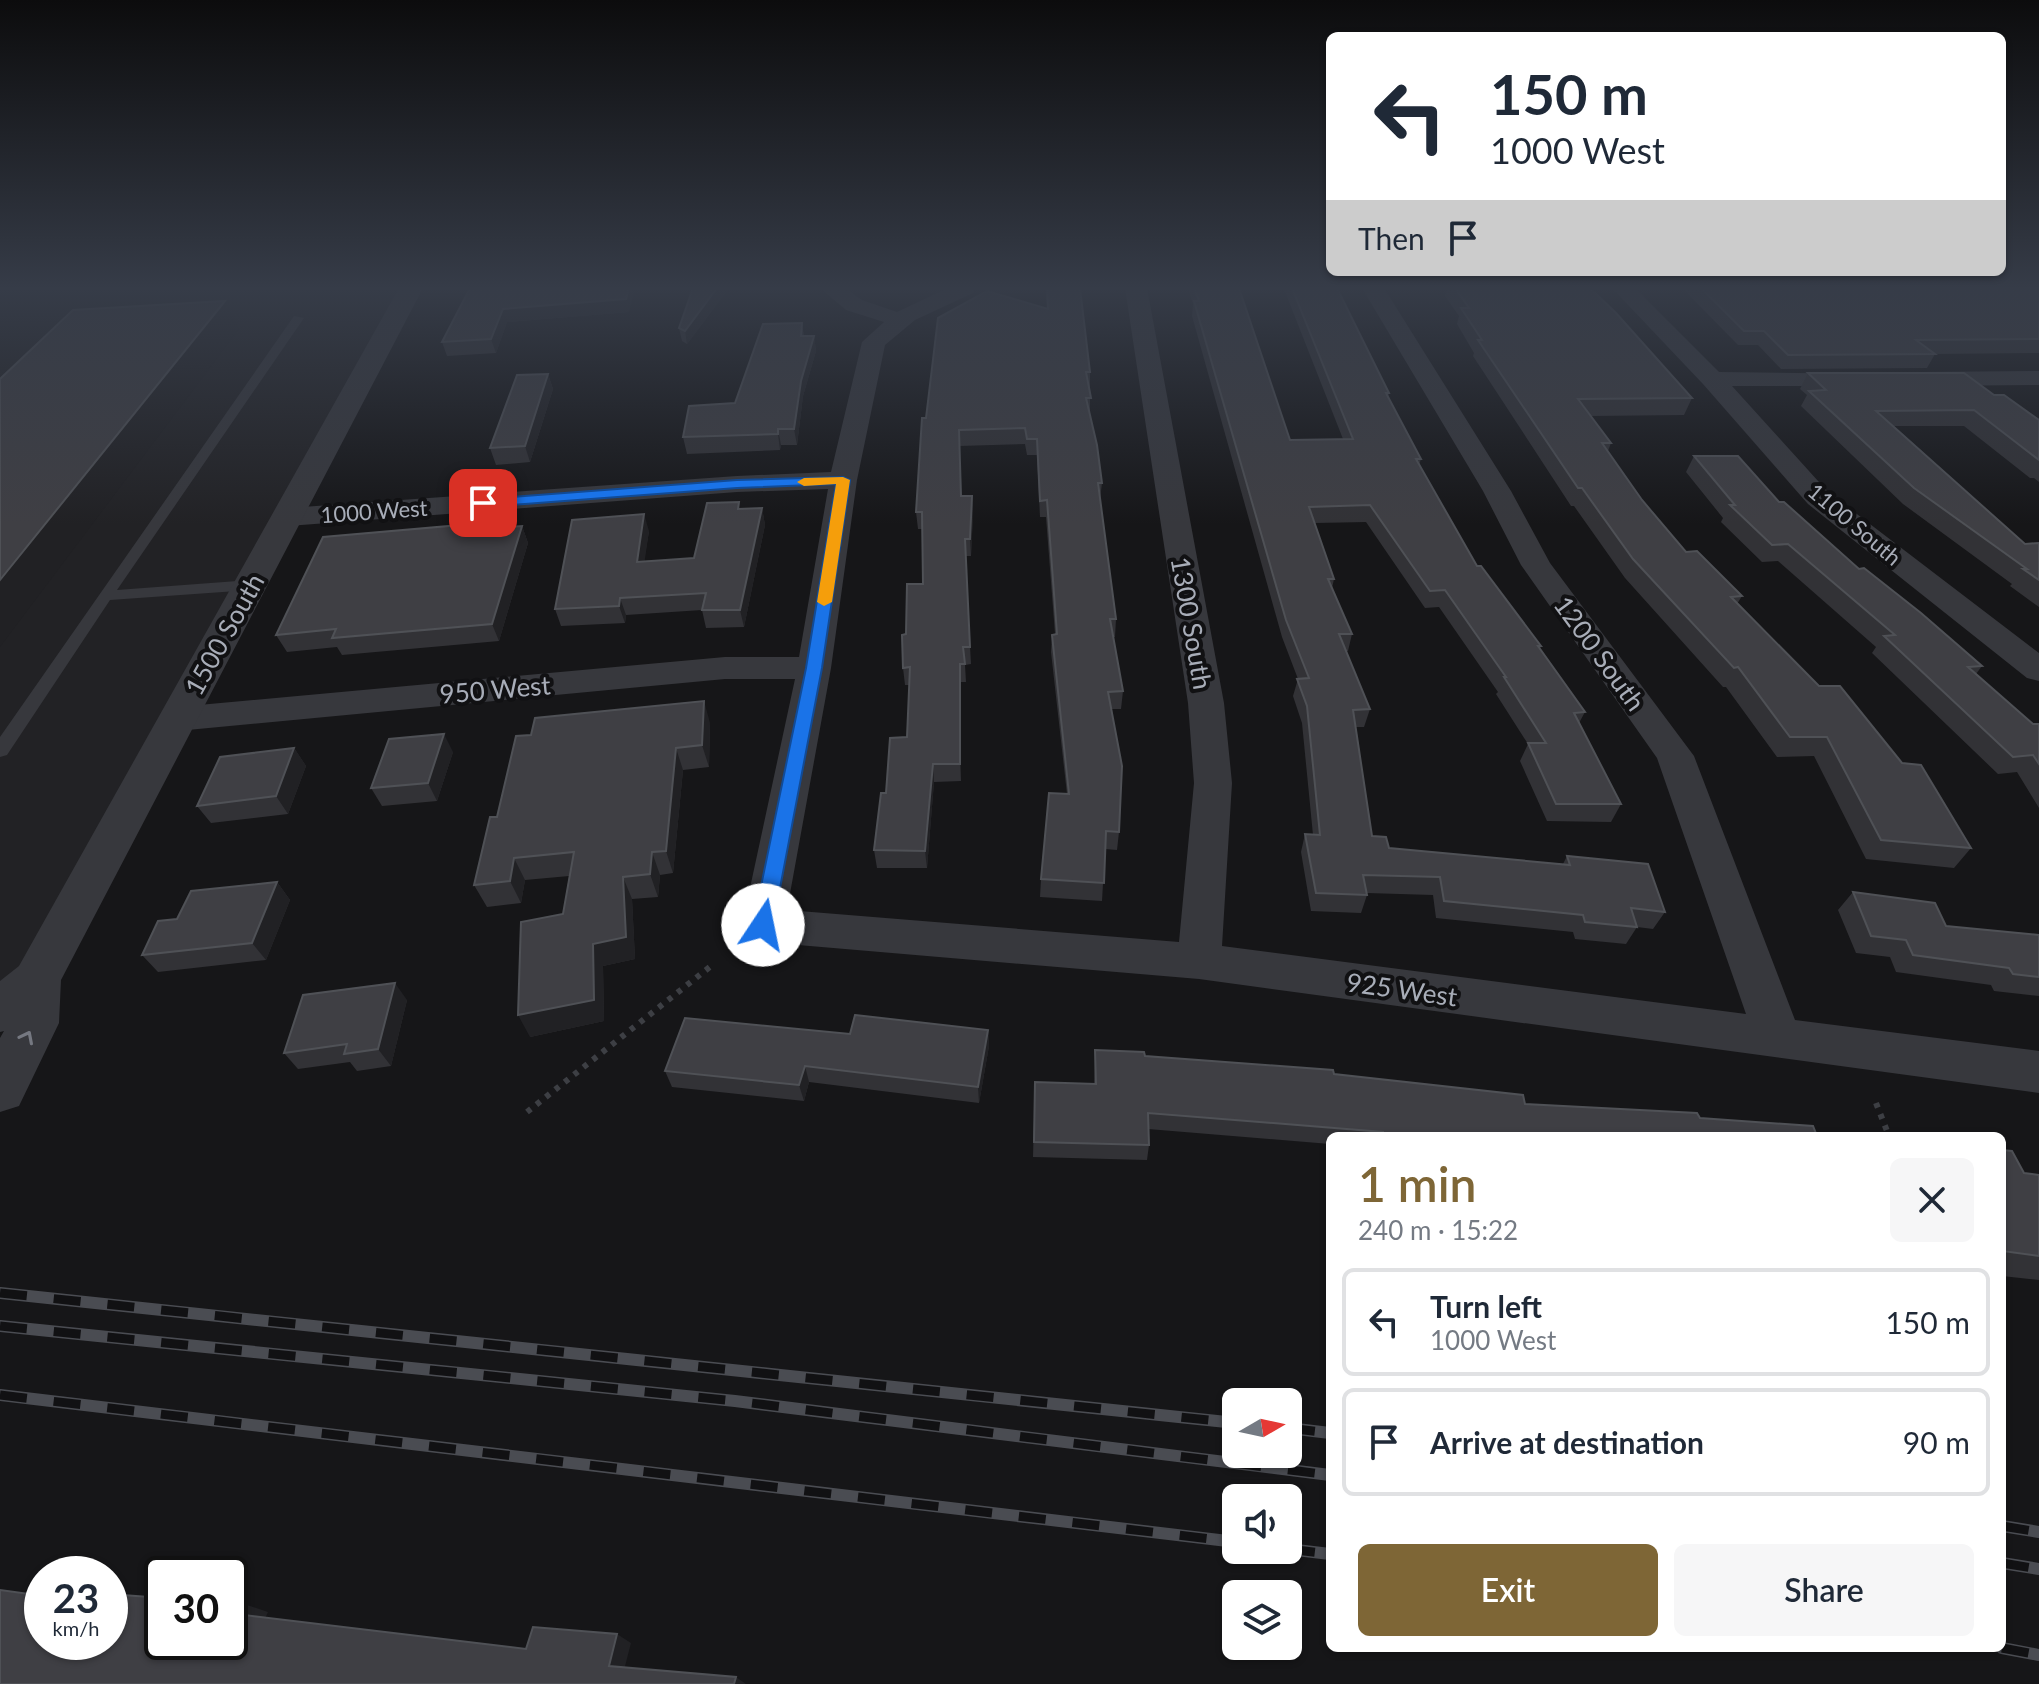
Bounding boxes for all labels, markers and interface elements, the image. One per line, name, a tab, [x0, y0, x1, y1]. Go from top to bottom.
text: 150 m	[1490, 60, 1648, 127]
icon: left	[1358, 64, 1462, 168]
text: 1000 West	[1490, 128, 1665, 172]
icon: arrive	[1441, 216, 1485, 260]
text: Then	[1358, 220, 1425, 256]
pin	[449, 469, 517, 537]
street label: 1100 South	[1803, 477, 1907, 571]
icon: arrive	[461, 481, 505, 525]
street label: 1000 West	[320, 494, 428, 528]
street label: 1300 South	[1165, 554, 1219, 692]
street label: 1500 South	[178, 568, 270, 700]
street label: 1200 South	[1548, 589, 1652, 717]
street label: 950 West	[438, 668, 553, 710]
position arrow	[721, 883, 805, 967]
street label: 925 West	[1345, 965, 1460, 1013]
one-way arrow	[17, 1031, 33, 1046]
text: 1 min	[1358, 1155, 1476, 1212]
button: close	[1890, 1158, 1974, 1242]
text: 240 m · 15:22	[1358, 1214, 1518, 1246]
text: Turn left	[1430, 1288, 1542, 1324]
icon: left	[1362, 1300, 1406, 1344]
text: 150 m	[1885, 1304, 1970, 1340]
text: 1000 West	[1430, 1324, 1556, 1356]
north arrow	[1222, 1388, 1302, 1468]
map controls	[1222, 1388, 1302, 1660]
icon: arrive	[1362, 1420, 1406, 1464]
text: Arrive at destination	[1430, 1424, 1704, 1460]
text: 90 m	[1903, 1424, 1970, 1460]
button: sound	[1222, 1484, 1302, 1564]
button: Exit	[1358, 1544, 1658, 1636]
button: Share	[1674, 1544, 1974, 1636]
speed limit sign: 30	[144, 1556, 248, 1660]
text: 23	[53, 1574, 99, 1622]
button: layers	[1222, 1580, 1302, 1660]
text: km/h	[53, 1616, 99, 1640]

